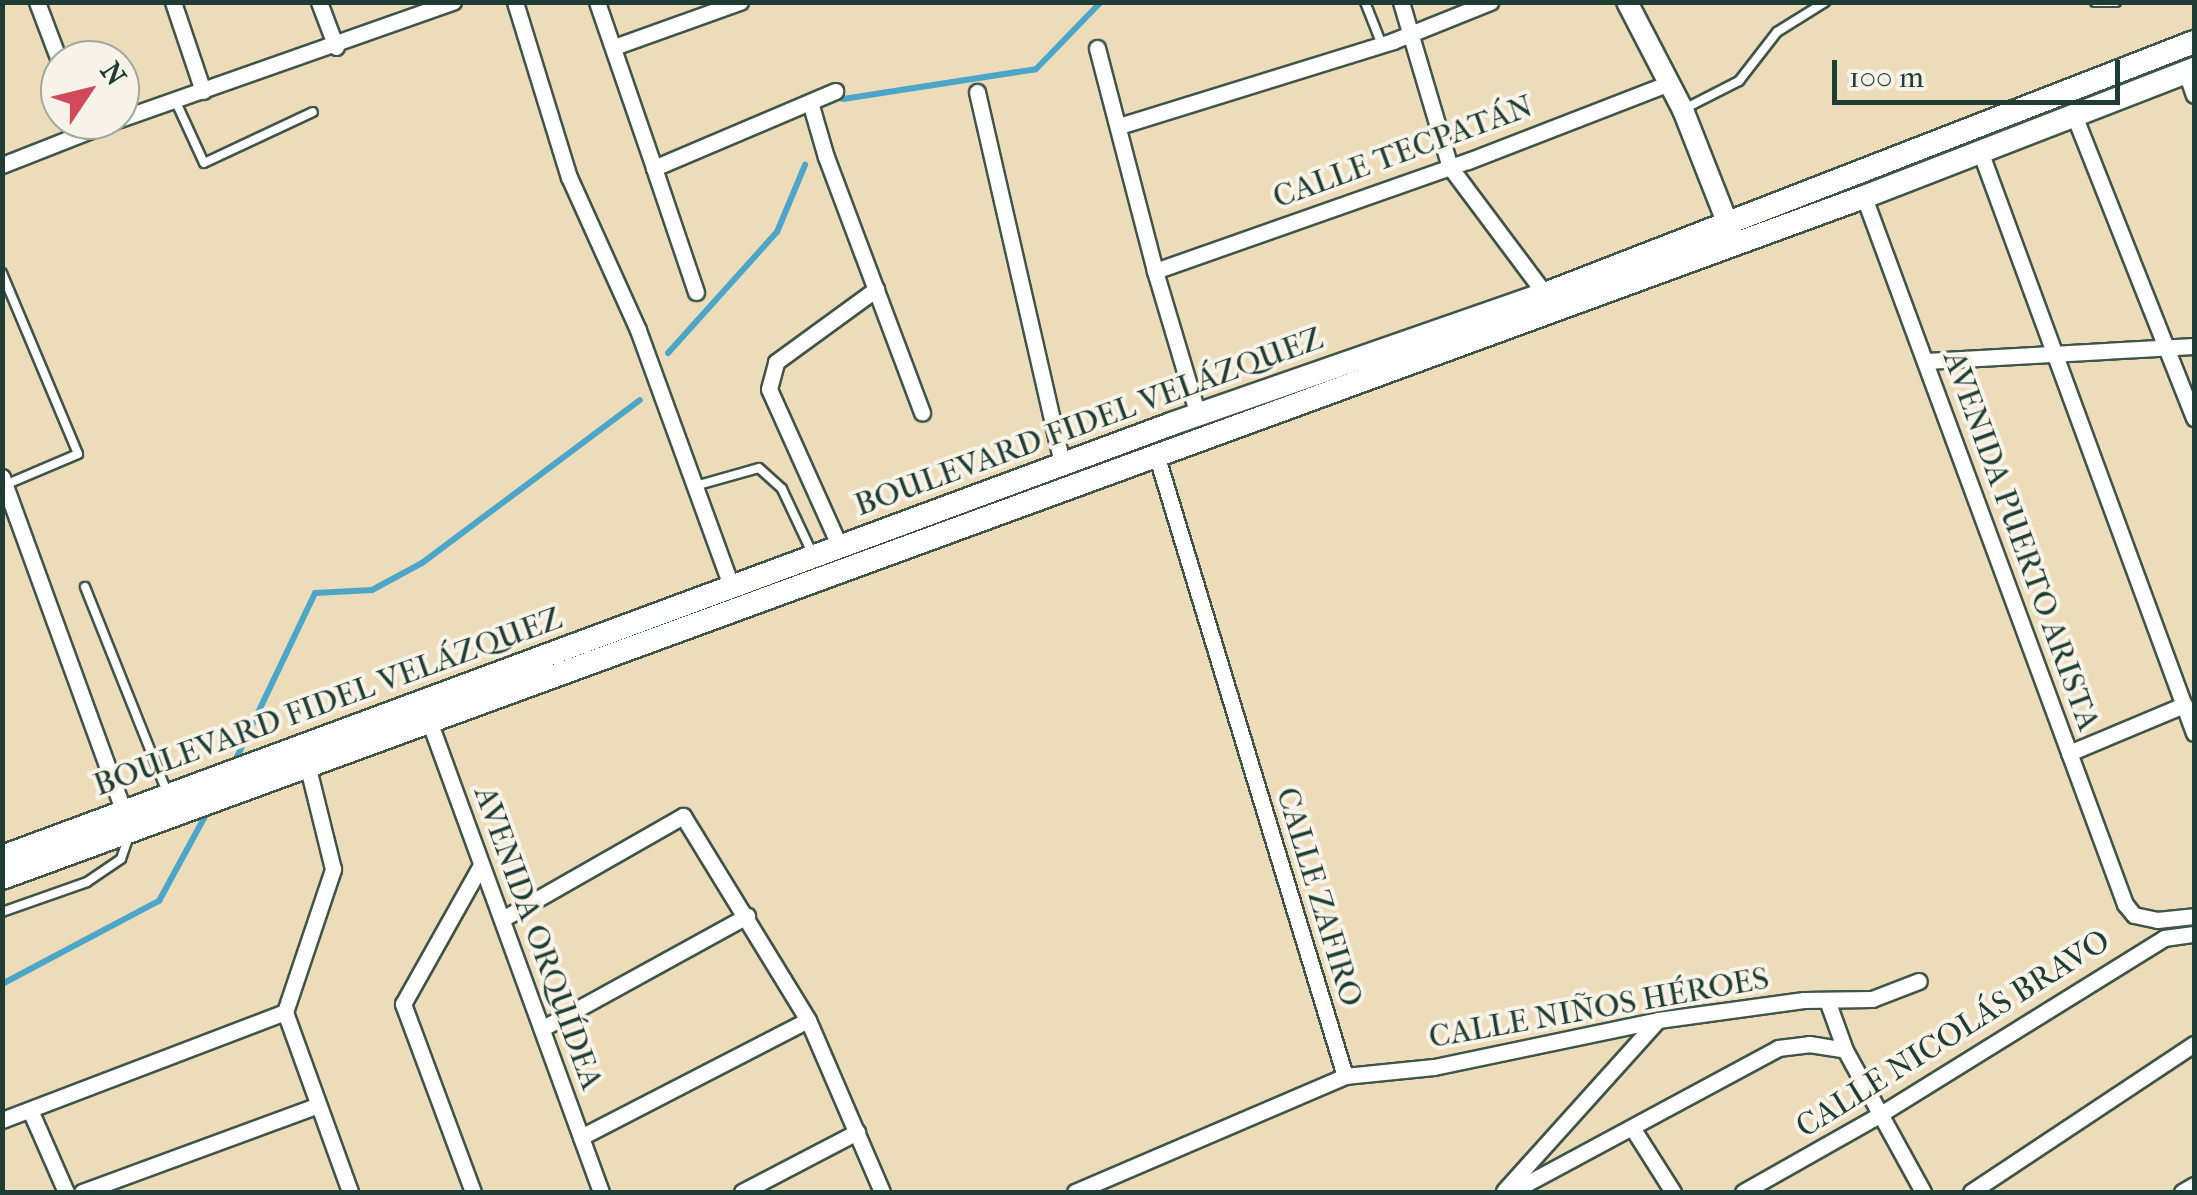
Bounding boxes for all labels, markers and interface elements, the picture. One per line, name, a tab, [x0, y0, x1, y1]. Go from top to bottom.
north arrow	[40, 40, 140, 140]
scale bar	[1837, 40, 2124, 102]
text: N	[94, 55, 133, 92]
text: 100 m	[1849, 60, 1924, 95]
street label: CALLE TECPATÁN	[1268, 87, 1538, 217]
street label: BOULEVARD FIDEL VELÁZQUEZ	[849, 319, 1329, 525]
street label: AVENIDA PUERTO ARISTA	[1934, 346, 2108, 736]
street label: BOULEVARD FIDEL VELÁZQUEZ	[88, 599, 568, 805]
street label: AVENIDA ORQUÍDEA	[465, 781, 611, 1095]
street label: CALLE ZAFIRO	[1267, 783, 1371, 1011]
street label: CALLE NICOLÁS BRAVO	[1789, 922, 2117, 1146]
street label: CALLE NIÑOS HÉROES	[1426, 959, 1772, 1057]

